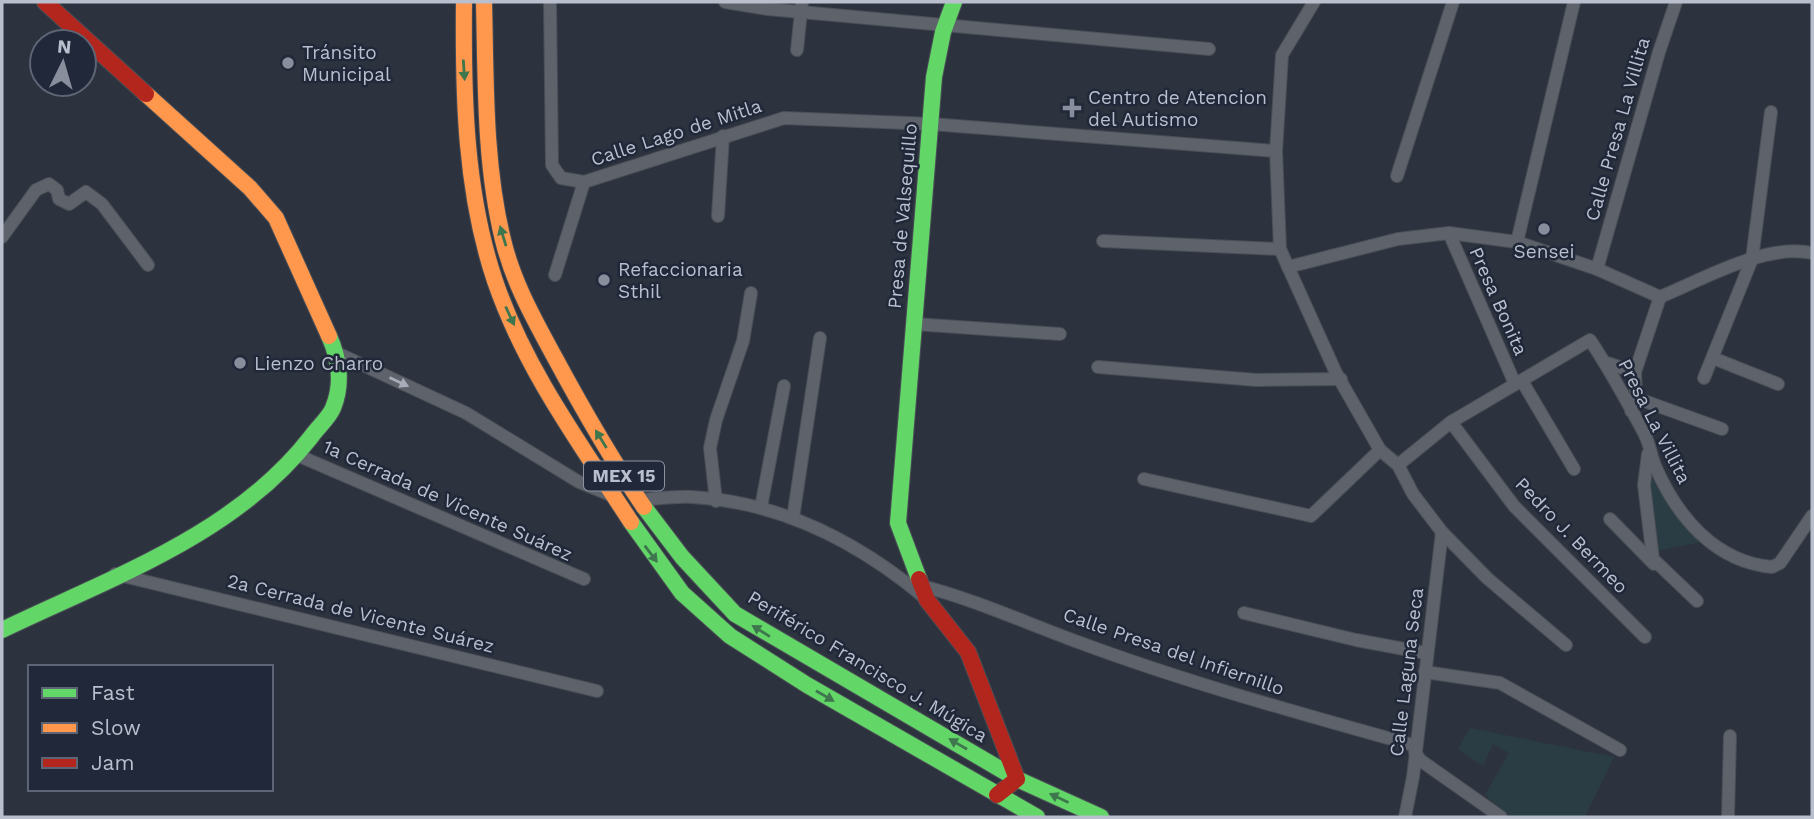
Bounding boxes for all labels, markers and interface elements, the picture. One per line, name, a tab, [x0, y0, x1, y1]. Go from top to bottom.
north arrow	[28, 28, 98, 98]
text: N	[56, 34, 72, 59]
street label: Calle Presa La Villita	[1580, 34, 1655, 224]
place label: Tránsito Municipal	[302, 41, 391, 86]
marker: Tránsito Municipal	[280, 55, 296, 71]
one-way arrow	[459, 59, 470, 81]
place label: Centro de Atencion del Autismo	[1088, 86, 1267, 131]
street label: Calle Lago de Mitla	[588, 94, 765, 171]
marker: Centro de Atencion del Autismo	[1062, 98, 1082, 118]
street label: Presa de Valsequillo	[883, 122, 922, 310]
marker: Sensei	[1536, 221, 1552, 237]
one-way arrow	[497, 225, 507, 246]
place label: Sensei	[1514, 240, 1574, 263]
street label: Presa Bonita	[1464, 243, 1533, 359]
place label: Refaccionaria Sthil	[618, 258, 743, 303]
marker: Refaccionaria Sthil	[596, 272, 612, 288]
one-way arrow	[504, 306, 516, 326]
place label: Lienzo Charro	[254, 352, 383, 375]
marker: Lienzo Charro	[232, 355, 248, 371]
street label: Presa La Villita	[1613, 355, 1696, 488]
one-way arrow	[389, 376, 409, 388]
one-way arrow	[595, 430, 608, 449]
street label: 1a Cerrada de Vicente Suárez	[319, 435, 576, 566]
road number: MEX 15	[584, 462, 664, 490]
street label: Pedro J. Bermeo	[1510, 472, 1633, 598]
one-way arrow	[643, 544, 658, 562]
street label: 2a Cerrada de Vicente Suárez	[225, 569, 497, 658]
street label: Periférico Francisco J. Múgica	[744, 586, 992, 747]
street label: Calle Laguna Seca	[1385, 586, 1428, 758]
street label: Calle Presa del Infiernillo	[1060, 603, 1287, 700]
one-way arrow	[752, 624, 771, 637]
legend	[28, 665, 273, 791]
text: Fast	[91, 680, 135, 705]
one-way arrow	[816, 690, 835, 702]
text: Slow	[91, 715, 141, 740]
one-way arrow	[949, 738, 968, 751]
text: Jam	[91, 750, 134, 775]
one-way arrow	[1049, 792, 1069, 804]

